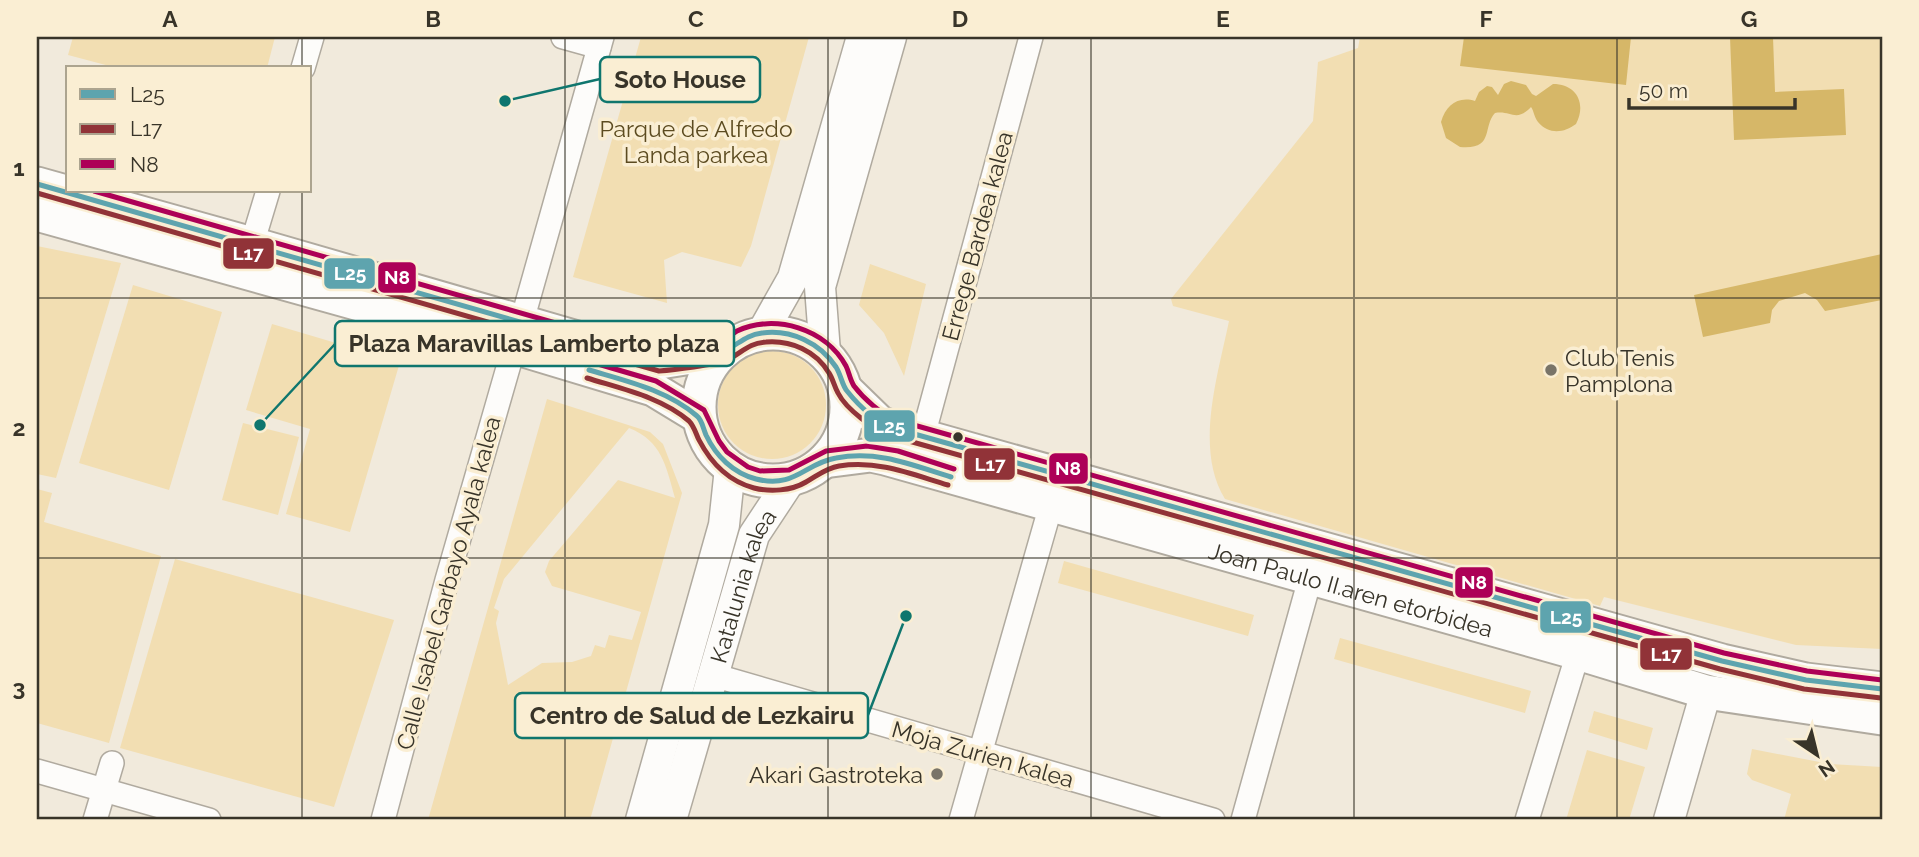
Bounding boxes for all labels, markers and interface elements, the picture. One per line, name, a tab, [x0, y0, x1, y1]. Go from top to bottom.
text: A	[162, 5, 178, 32]
text: B	[425, 5, 441, 32]
text: C	[688, 5, 704, 32]
text: D	[952, 5, 968, 32]
text: E	[1216, 5, 1230, 32]
text: F	[1479, 5, 1493, 32]
text: G	[1741, 5, 1757, 32]
callout: Soto House	[600, 57, 760, 102]
text: Soto House	[614, 65, 746, 94]
legend	[66, 66, 312, 192]
scale bar	[1629, 66, 1795, 110]
text: 50 m	[1639, 78, 1688, 103]
text: L25	[130, 82, 165, 107]
park label: Parque de Alfredo Landa parkea	[599, 115, 793, 168]
text: L17	[130, 116, 163, 141]
street label: Errege Bardea kalea	[936, 128, 1018, 344]
text: N8	[130, 152, 159, 177]
text: 1	[13, 154, 25, 181]
line badge: L17	[222, 237, 275, 270]
text: L17	[232, 242, 264, 264]
line badge: L25	[323, 257, 376, 290]
line badge: N8	[377, 261, 417, 294]
text: L25	[334, 262, 366, 284]
text: N8	[384, 266, 410, 288]
callout: Plaza Maravillas Lamberto plaza	[335, 321, 734, 366]
text: Plaza Maravillas Lamberto plaza	[348, 329, 720, 358]
place label: Club Tenis Pamplona	[1565, 344, 1675, 397]
marker: Club Tenis Pamplona	[1543, 362, 1559, 378]
line badge: L25	[863, 409, 916, 443]
street label: Calle Isabel Garbayo Ayala kalea	[390, 413, 506, 753]
text: 2	[13, 414, 25, 441]
text: L25	[873, 415, 905, 437]
unlabelled marker	[951, 430, 965, 444]
line badge: L17	[963, 447, 1016, 481]
line badge: N8	[1048, 452, 1089, 485]
text: L17	[974, 453, 1006, 475]
text: N8	[1055, 457, 1081, 479]
street label: Katalunia kalea	[704, 504, 781, 666]
street label: Joan Paulo II.aren etorbidea	[1206, 536, 1496, 642]
line badge: N8	[1454, 566, 1494, 599]
text: N8	[1461, 571, 1487, 593]
line badge: L25	[1539, 600, 1592, 634]
text: L25	[1550, 606, 1582, 628]
line badge: L17	[1639, 637, 1693, 671]
text: L17	[1650, 643, 1682, 665]
text: 3	[13, 674, 25, 701]
callout: Centro de Salud de Lezkairu	[515, 693, 868, 738]
text: Centro de Salud de Lezkairu	[530, 701, 854, 730]
street label: Moja Zurien kalea	[889, 715, 1077, 793]
north arrow	[1783, 720, 1853, 790]
text: N	[1815, 756, 1839, 782]
place label: Akari Gastroteka	[749, 761, 923, 788]
marker: Akari Gastroteka	[929, 766, 945, 782]

